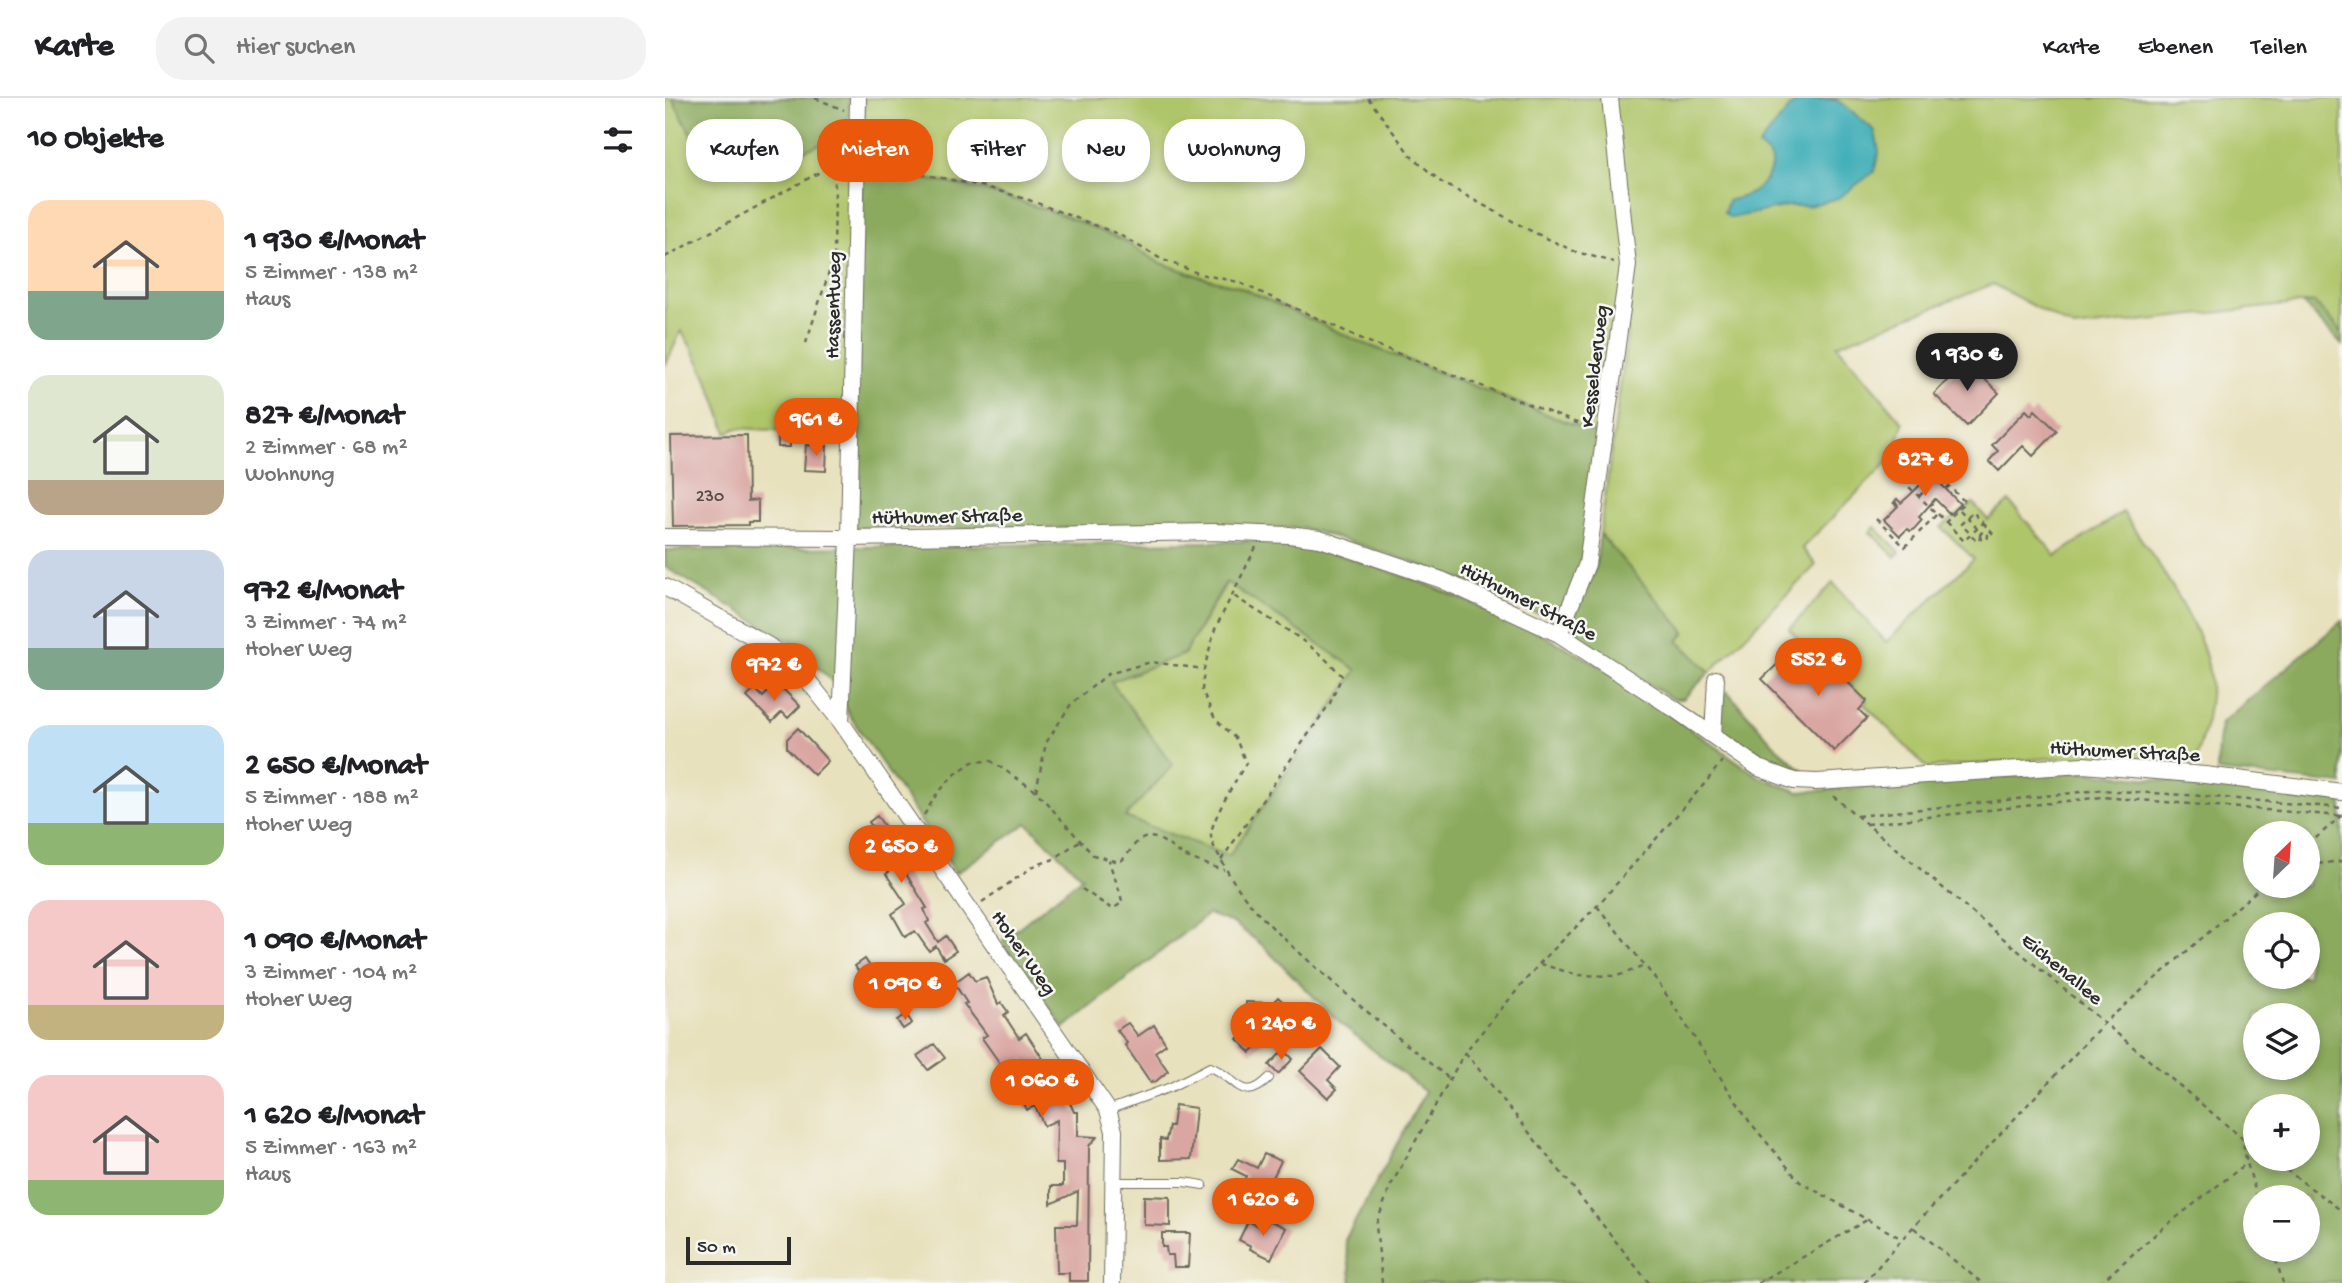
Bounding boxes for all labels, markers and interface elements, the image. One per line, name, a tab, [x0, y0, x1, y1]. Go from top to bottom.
search box	[156, 17, 646, 80]
text: Karte	[35, 29, 114, 67]
icon: search	[180, 29, 218, 67]
text: Hier suchen	[236, 33, 355, 64]
text: Karte	[2043, 34, 2100, 63]
text: Ebenen	[2138, 34, 2213, 63]
text: Teilen	[2251, 34, 2307, 63]
chip: Kaufen	[686, 119, 803, 182]
chip: Mieten	[817, 119, 933, 182]
chip: Filter	[947, 119, 1048, 182]
chip: Neu	[1062, 119, 1150, 182]
chip: Wohnung	[1164, 119, 1305, 182]
icon: filters	[599, 121, 637, 159]
text: 10 Objekte	[28, 123, 163, 158]
text: 1 930 €/Monat	[245, 225, 424, 260]
icon: home	[84, 228, 168, 312]
street label: Hassentweg	[822, 251, 849, 359]
text: 5 Zimmer · 138 m²	[245, 260, 418, 287]
text: Haus	[245, 287, 290, 314]
street label: Kesselderweg	[1577, 304, 1616, 429]
pin: 1 930 €	[1902, 334, 2032, 393]
text: 1 930 €	[1932, 342, 2002, 369]
pin: 961 €	[767, 398, 865, 458]
text: 827 €/Monat	[245, 400, 403, 435]
icon: home	[84, 403, 168, 487]
text: 961 €	[790, 407, 842, 434]
text: 2 Zimmer · 68 m²	[245, 435, 408, 462]
pin: 827 €	[1876, 438, 1974, 498]
text: 827 €	[1898, 447, 1952, 474]
text: Wohnung	[245, 462, 335, 489]
house number: 230	[696, 487, 724, 508]
street label: Hüthumer Straße	[871, 505, 1024, 532]
street label: Hüthumer Straße	[1455, 558, 1601, 649]
text: 972 €/Monat	[245, 575, 402, 610]
icon: home	[84, 578, 168, 662]
text: 3 Zimmer · 74 m²	[245, 610, 407, 637]
text: Hoher Weg	[245, 637, 352, 664]
pin: 552 €	[1769, 638, 1867, 698]
pin: 972 €	[725, 644, 823, 703]
text: 552 €	[1791, 647, 1845, 674]
text: 972 €	[747, 652, 801, 679]
street label: Hüthumer Straße	[2049, 737, 2202, 770]
text: 2 650 €/Monat	[245, 750, 427, 785]
icon: home	[84, 753, 168, 837]
text: 5 Zimmer · 188 m²	[245, 785, 419, 812]
text: Hoher Weg	[245, 812, 352, 839]
north arrow	[2243, 821, 2321, 898]
map controls	[2243, 821, 2320, 1262]
pin: 2 650 €	[836, 826, 966, 885]
text: 2 650 €	[865, 834, 937, 861]
street label: Hoher Weg	[984, 907, 1061, 1001]
button: locate	[2243, 912, 2320, 989]
text: 1 090 €/Monat	[245, 925, 425, 960]
icon: home	[84, 928, 168, 1012]
street label: Eichenallee	[2015, 929, 2108, 1013]
text: 3 Zimmer · 104 m²	[245, 960, 417, 987]
pin: 1 090 €	[840, 962, 970, 1022]
text: 1 090 €	[869, 971, 941, 998]
text: Hoher Weg	[245, 987, 352, 1014]
pin: 1 240 €	[1216, 1002, 1346, 1062]
button: layers	[2243, 1003, 2320, 1080]
text: 1 240 €	[1246, 1011, 1316, 1038]
pin: 1 060 €	[977, 1060, 1107, 1119]
text: 1 060 €	[1006, 1068, 1078, 1095]
button: +	[2243, 1094, 2320, 1171]
text: 1 620 €/Monat	[245, 1100, 423, 1135]
icon: home	[84, 1103, 168, 1187]
text: 5 Zimmer · 163 m²	[245, 1135, 417, 1162]
text: Haus	[245, 1162, 290, 1189]
pin: 1 620 €	[1198, 1178, 1328, 1238]
button: −	[2243, 1185, 2320, 1262]
text: 1 620 €	[1228, 1187, 1298, 1214]
scale bar	[686, 1234, 791, 1266]
text: 50 m	[697, 1237, 736, 1260]

